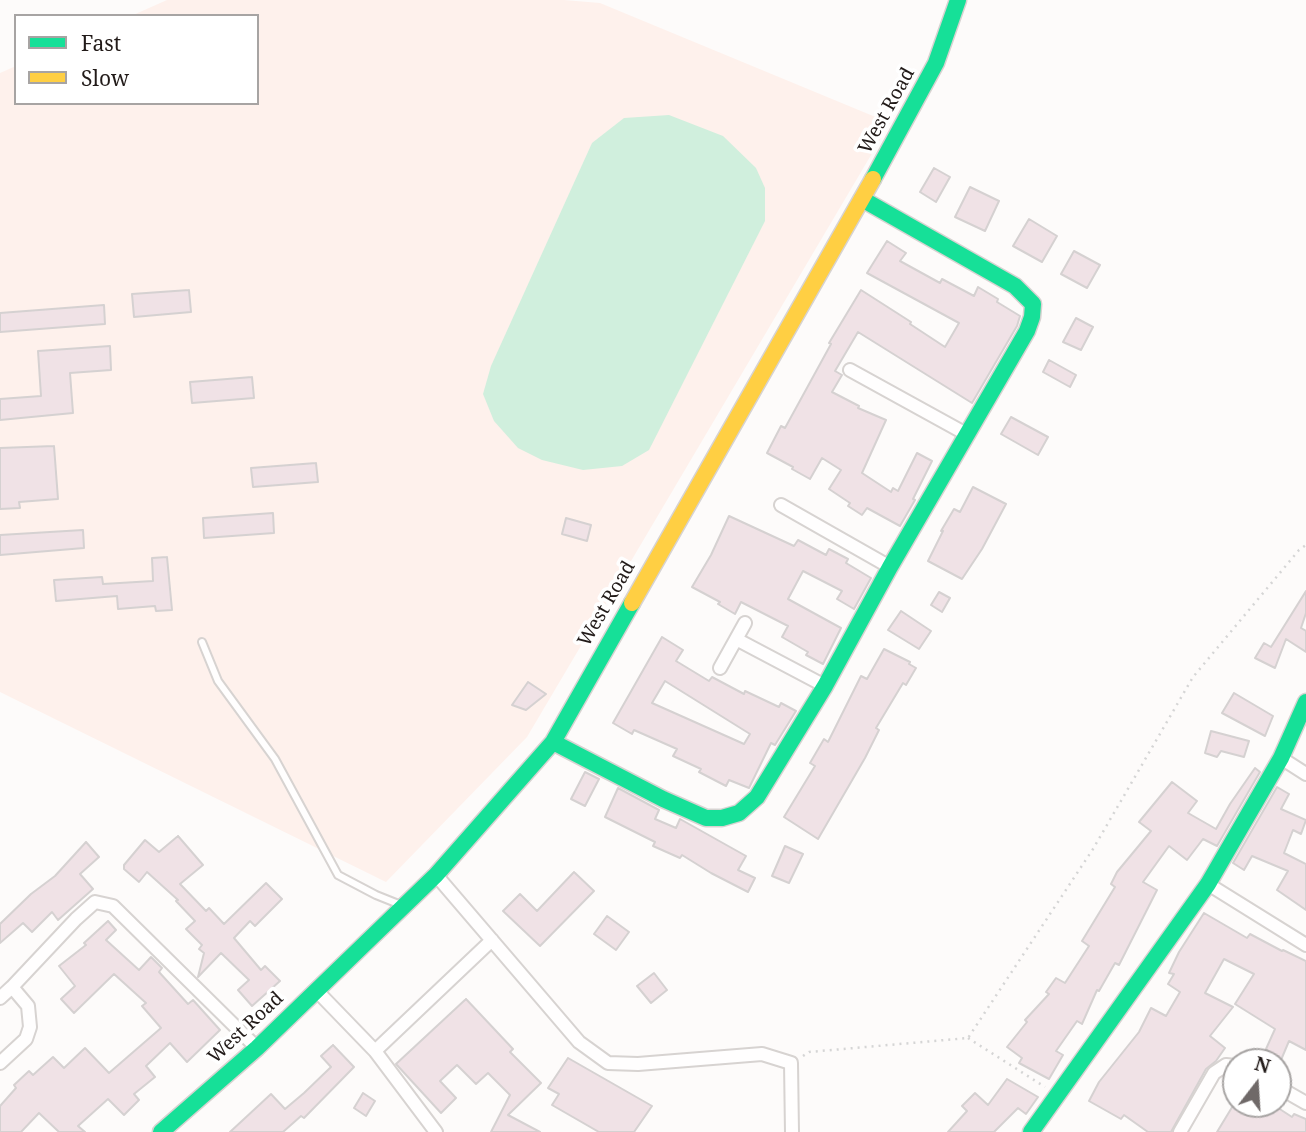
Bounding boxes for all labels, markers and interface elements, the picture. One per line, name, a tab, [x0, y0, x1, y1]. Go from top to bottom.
legend	[14, 14, 259, 105]
text: Fast	[81, 29, 121, 57]
text: Slow	[81, 64, 129, 92]
street label: West Road	[854, 64, 920, 158]
street label: West Road	[573, 557, 641, 651]
street label: West Road	[204, 987, 288, 1069]
north arrow	[1222, 1048, 1292, 1118]
text: N	[1252, 1050, 1274, 1079]

